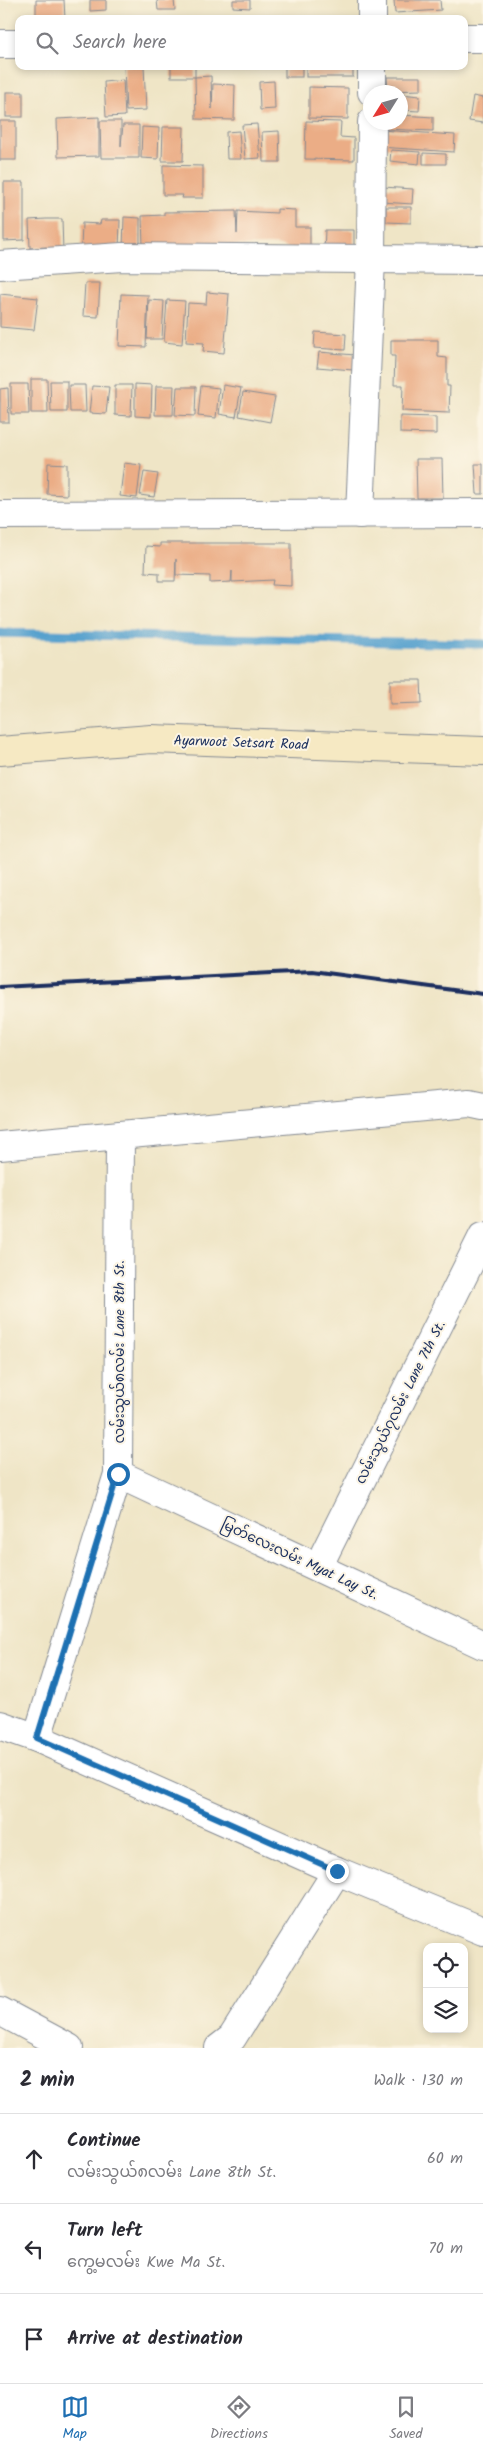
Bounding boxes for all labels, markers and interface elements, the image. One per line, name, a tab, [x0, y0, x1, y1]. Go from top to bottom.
search box	[15, 15, 468, 70]
text: Search here	[73, 28, 167, 58]
icon: search	[33, 29, 61, 57]
north arrow	[363, 85, 408, 130]
street label: Ayarwoot Setsart Road	[173, 730, 310, 756]
street label: လမ်းသွယ်၈လမ်း Lane 8th St.	[109, 1260, 131, 1444]
street label: လမ်းသွယ်၇လမ်း Lane 7th St.	[350, 1317, 452, 1488]
route start	[107, 1463, 130, 1486]
street label: မြတ်လေးလမ်း Myat Lay St.	[217, 1514, 382, 1606]
route end	[326, 1860, 349, 1883]
map controls	[423, 1943, 468, 2033]
button: locate	[423, 1943, 468, 1988]
button: layers	[423, 1988, 468, 2033]
text: 2 min	[20, 2064, 75, 2097]
text: Walk · 130 m	[374, 2068, 463, 2093]
text: Continue	[67, 2126, 140, 2156]
icon: ahead	[20, 2145, 48, 2173]
text: 60 m	[427, 2146, 463, 2171]
text: လမ်းသွယ်၈လမ်း Lane 8th St.	[67, 2160, 276, 2185]
text: Turn left	[67, 2216, 142, 2246]
icon: left	[20, 2235, 48, 2263]
text: 70 m	[428, 2236, 463, 2261]
text: ကွေ့မလမ်း Kwe Ma St.	[67, 2250, 225, 2275]
text: Arrive at destination	[67, 2324, 243, 2354]
icon: arrive	[20, 2325, 48, 2353]
tab: Map	[61, 2393, 89, 2445]
tab: Directions	[210, 2393, 268, 2445]
tab: Saved	[389, 2393, 422, 2445]

